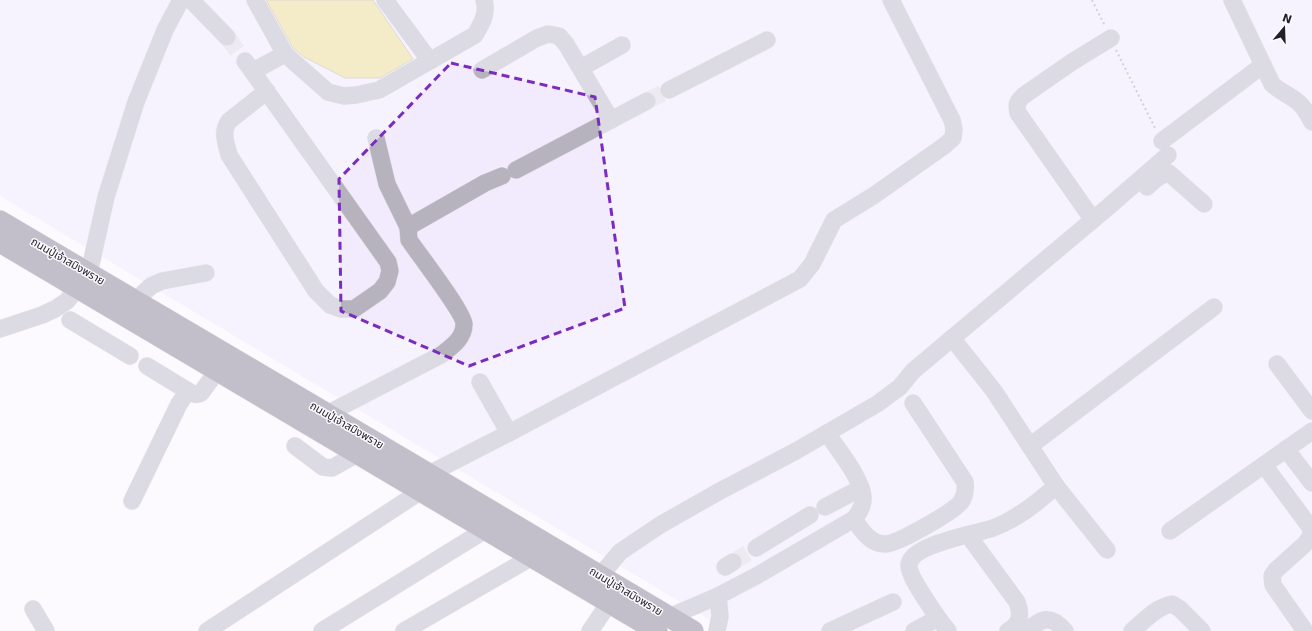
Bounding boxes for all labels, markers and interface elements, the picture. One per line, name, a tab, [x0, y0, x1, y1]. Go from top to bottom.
north arrow	[1264, 8, 1304, 48]
text: N	[1281, 11, 1294, 27]
street label: ถนนปู่เจ้าสมิงพราย	[29, 235, 107, 288]
street label: ถนนปู่เจ้าสมิงพราย	[308, 399, 386, 452]
street label: ถนนปู่เจ้าสมิงพราย	[587, 564, 665, 618]

